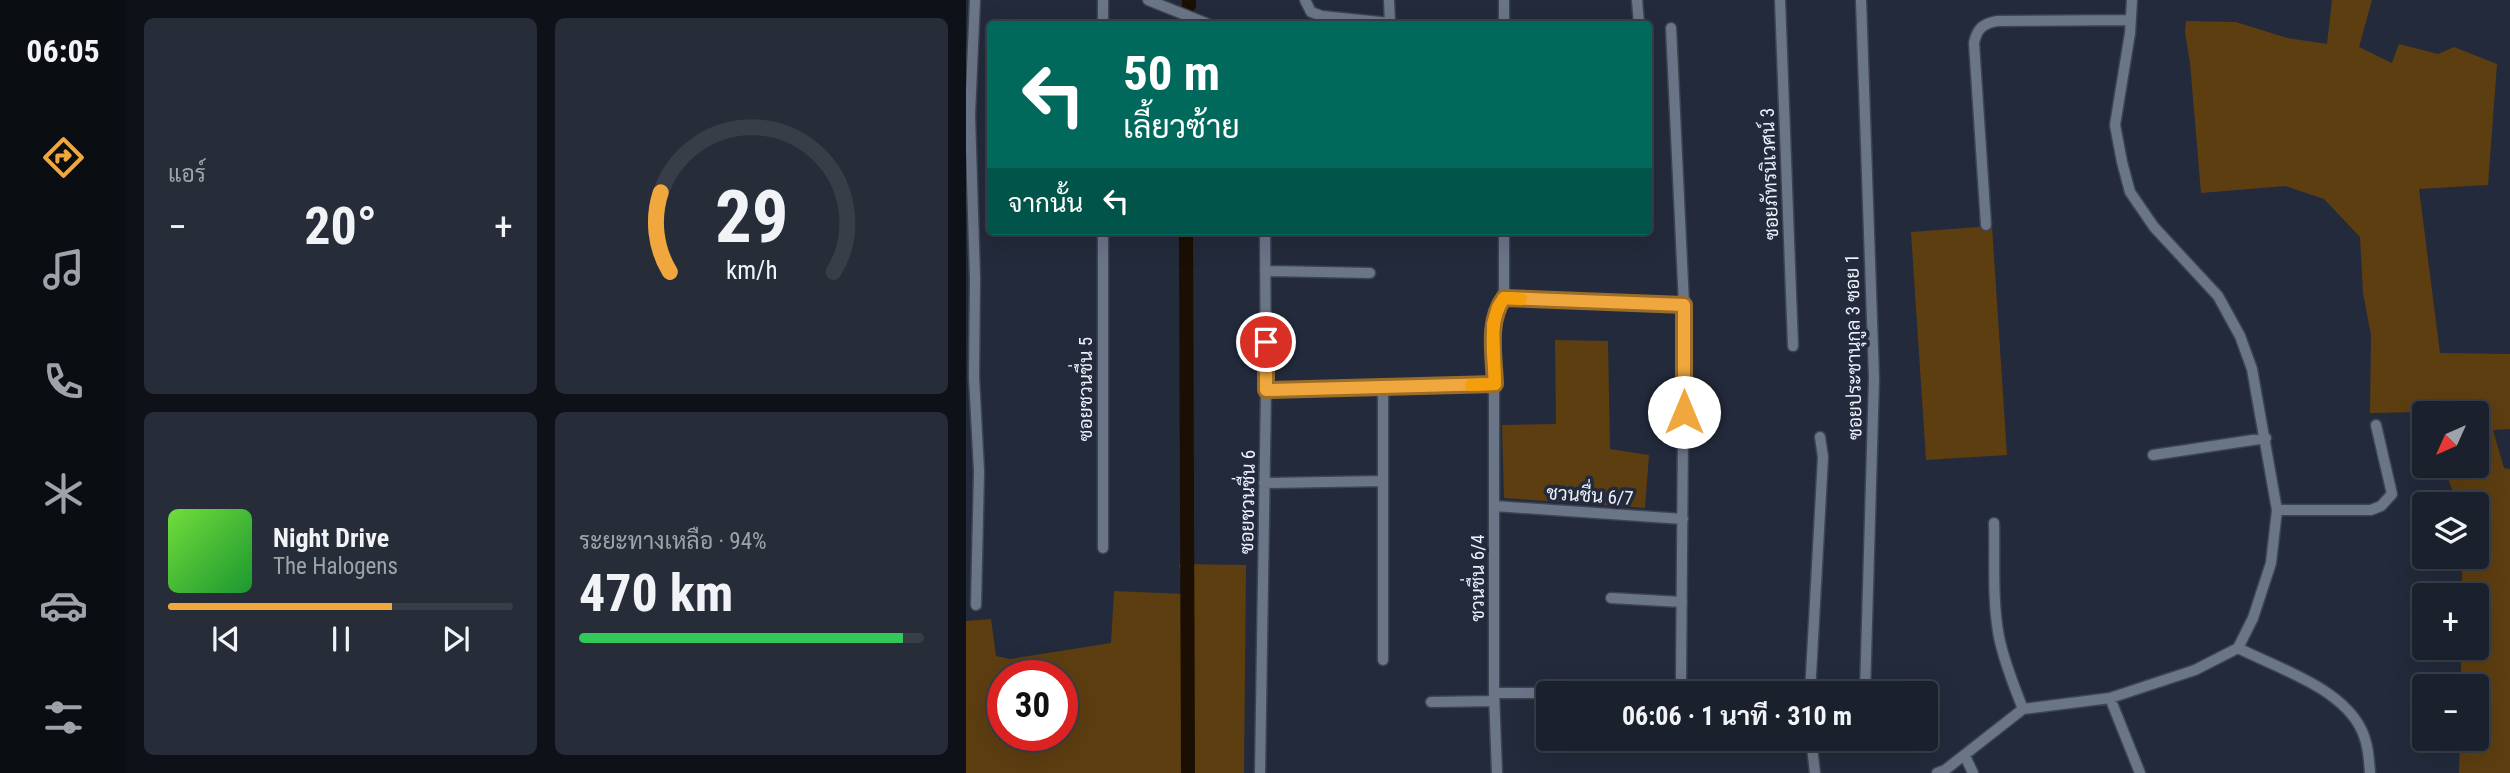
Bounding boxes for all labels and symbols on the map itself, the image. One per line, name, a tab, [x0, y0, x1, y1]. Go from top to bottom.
street label: ซอยภัทรนิเวศน์ 3	[1755, 108, 1783, 240]
street label: ซอยประชานุกูล 3 ซอย 1	[1840, 254, 1869, 440]
pin	[1236, 312, 1296, 372]
street label: ซอยชวนชื่น 5	[1068, 337, 1097, 441]
position arrow	[1647, 375, 1721, 449]
north arrow	[2412, 401, 2488, 478]
street label: ซอยชวนชื่น 6	[1229, 449, 1260, 554]
street label: ชวนชื่น 6/7	[1546, 475, 1635, 510]
street label: ชวนชื่น 6/4	[1460, 534, 1489, 622]
speed limit sign: 30	[987, 660, 1078, 751]

